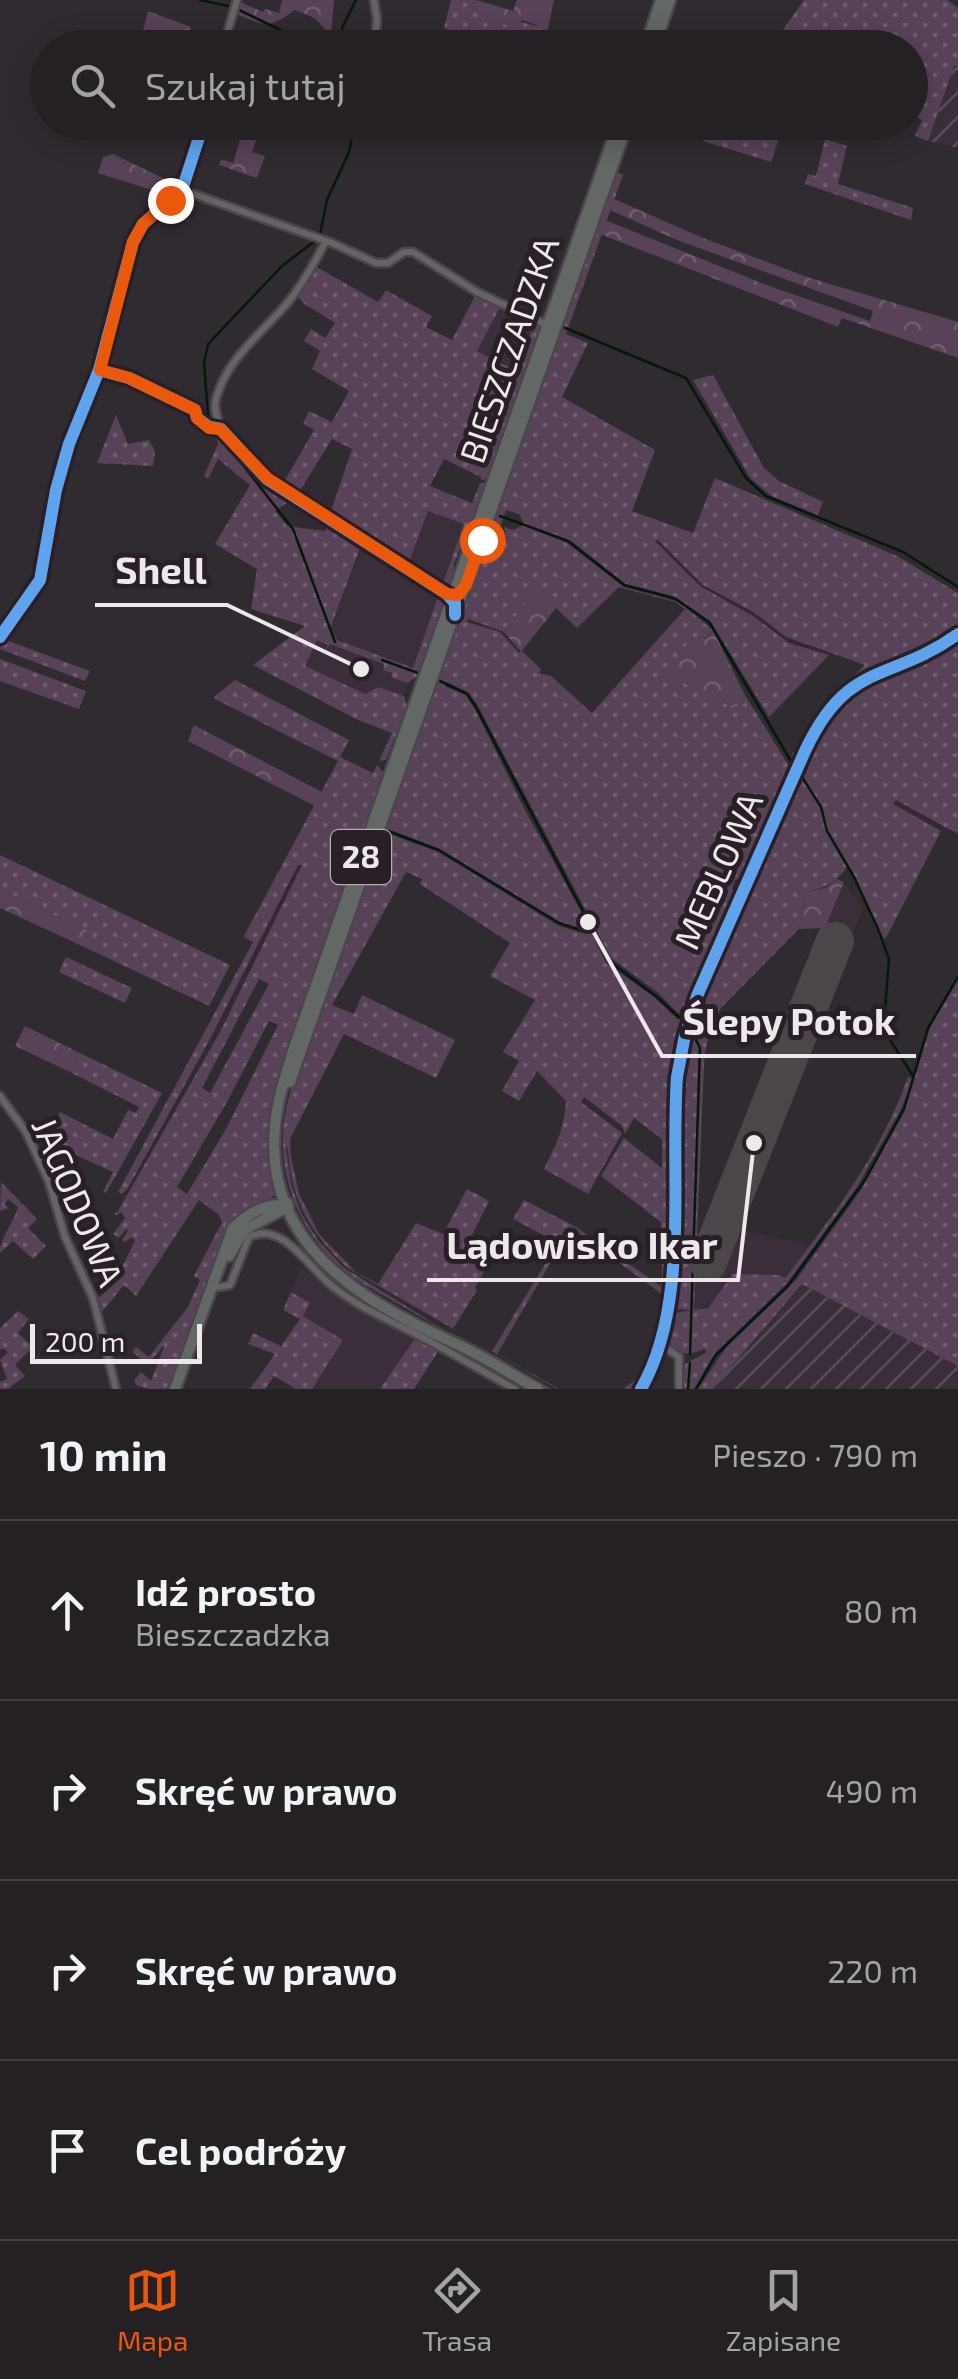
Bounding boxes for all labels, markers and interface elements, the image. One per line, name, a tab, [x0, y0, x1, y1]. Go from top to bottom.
search box	[30, 30, 928, 140]
icon: search	[65, 58, 120, 113]
text: Szukaj tutaj	[145, 62, 346, 108]
route end	[148, 178, 194, 224]
street label: BIESZCZADZKA	[450, 230, 567, 468]
route start	[460, 518, 506, 564]
callout: Shell	[95, 537, 227, 605]
text: Shell	[115, 546, 207, 592]
street label: MEBLOWA	[664, 785, 770, 955]
road number: 28	[331, 830, 391, 884]
callout: Ślepy Potok	[662, 988, 916, 1056]
text: Ślepy Potok	[683, 997, 896, 1043]
street label: JAGODOWA	[24, 1110, 133, 1292]
callout: Lądowisko Ikar	[427, 1212, 738, 1280]
text: Lądowisko Ikar	[446, 1221, 718, 1267]
scale bar	[30, 1319, 202, 1364]
text: 200 m	[45, 1324, 125, 1358]
text: 10 min	[40, 1429, 168, 1479]
text: Pieszo · 790 m	[712, 1435, 918, 1473]
text: Idź prosto	[135, 1568, 316, 1614]
icon: ahead	[40, 1583, 95, 1638]
text: 80 m	[844, 1591, 918, 1629]
text: Bieszczadzka	[135, 1614, 331, 1652]
icon: right	[40, 1763, 95, 1818]
text: Skręć w prawo	[135, 1767, 398, 1813]
text: 490 m	[826, 1771, 918, 1809]
icon: right	[40, 1943, 95, 1998]
text: Skręć w prawo	[135, 1947, 398, 1993]
text: 220 m	[828, 1951, 918, 1989]
icon: arrive	[40, 2123, 95, 2178]
text: Cel podróży	[135, 2127, 346, 2173]
tab: Mapa	[117, 2263, 188, 2357]
tab: Trasa	[422, 2263, 492, 2357]
tab: Zapisane	[726, 2263, 841, 2357]

